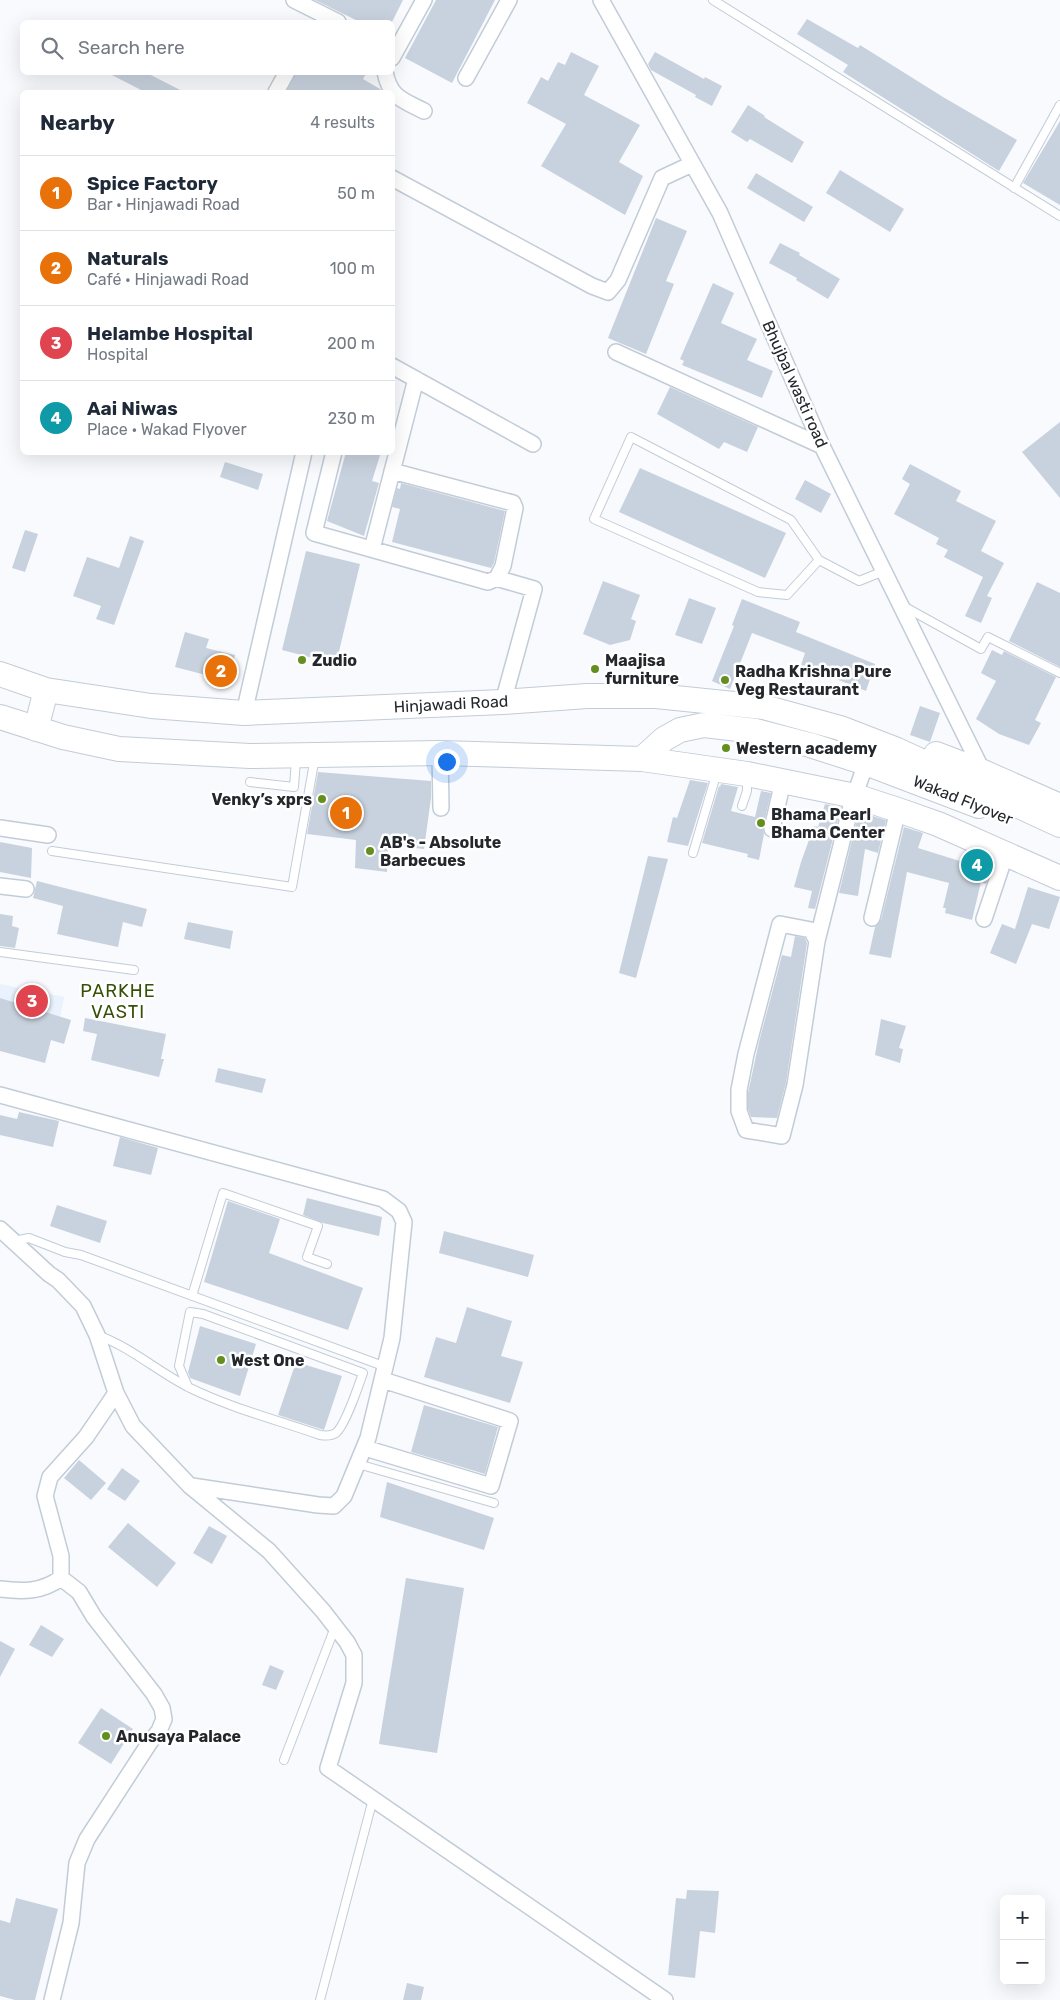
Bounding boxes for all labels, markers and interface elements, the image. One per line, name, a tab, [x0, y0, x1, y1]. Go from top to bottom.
search box	[20, 20, 395, 75]
icon: search	[38, 34, 66, 62]
text: Search here	[78, 36, 185, 59]
text: Nearby	[40, 110, 115, 135]
text: 4 results	[310, 113, 375, 132]
text: Spice Factory	[87, 172, 218, 195]
text: 1	[52, 184, 60, 203]
text: 50 m	[337, 184, 375, 203]
text: Bar · Hinjawadi Road	[87, 195, 240, 214]
text: Naturals	[87, 247, 168, 270]
text: 2	[51, 259, 61, 278]
text: 100 m	[330, 259, 375, 278]
text: Café · Hinjawadi Road	[87, 270, 249, 289]
street label: Bhujbal wasti road	[758, 318, 832, 450]
text: Helambe Hospital	[87, 322, 253, 345]
text: 3	[51, 334, 61, 353]
text: 200 m	[327, 334, 375, 353]
text: Hospital	[87, 345, 148, 364]
text: Aai Niwas	[87, 397, 178, 420]
text: 4	[51, 409, 61, 428]
text: 230 m	[328, 409, 375, 428]
text: Place · Wakad Flyover	[87, 420, 247, 439]
place label: Zudio	[312, 651, 357, 670]
place label: Maajisa furniture	[605, 651, 679, 688]
pin: 2	[205, 652, 237, 690]
marker: Zudio	[296, 654, 308, 666]
place label: Radha Krishna Pure Veg Restaurant	[735, 662, 891, 699]
marker: Maajisa furniture	[589, 663, 601, 675]
marker: Radha Krishna Pure Veg Restaurant	[719, 674, 731, 686]
street label: Hinjawadi Road	[393, 692, 509, 716]
place label: Western academy	[736, 739, 878, 758]
marker: Western academy	[720, 742, 732, 754]
your location	[434, 749, 460, 775]
street label: Wakad Flyover	[910, 771, 1016, 829]
place label: Venky’s xprs	[211, 790, 312, 809]
marker: Venky’s xprs	[316, 793, 328, 805]
pin: 1	[330, 794, 362, 832]
place label: Bhama Pearl Bhama Center	[771, 805, 886, 842]
marker: Bhama Pearl Bhama Center	[755, 817, 767, 829]
place label: AB's - Absolute Barbecues	[380, 833, 501, 870]
marker: AB's - Absolute Barbecues	[364, 845, 376, 857]
pin: 4	[961, 846, 993, 884]
district label: PARKHE VASTI	[80, 980, 156, 1023]
pin: 3	[16, 982, 48, 1020]
place label: West One	[231, 1351, 304, 1370]
marker: West One	[215, 1354, 227, 1366]
place label: Anusaya Palace	[116, 1727, 241, 1746]
marker: Anusaya Palace	[100, 1730, 112, 1742]
map controls	[1000, 1895, 1045, 1985]
button: +	[1000, 1895, 1045, 1940]
button: −	[1000, 1940, 1045, 1985]

